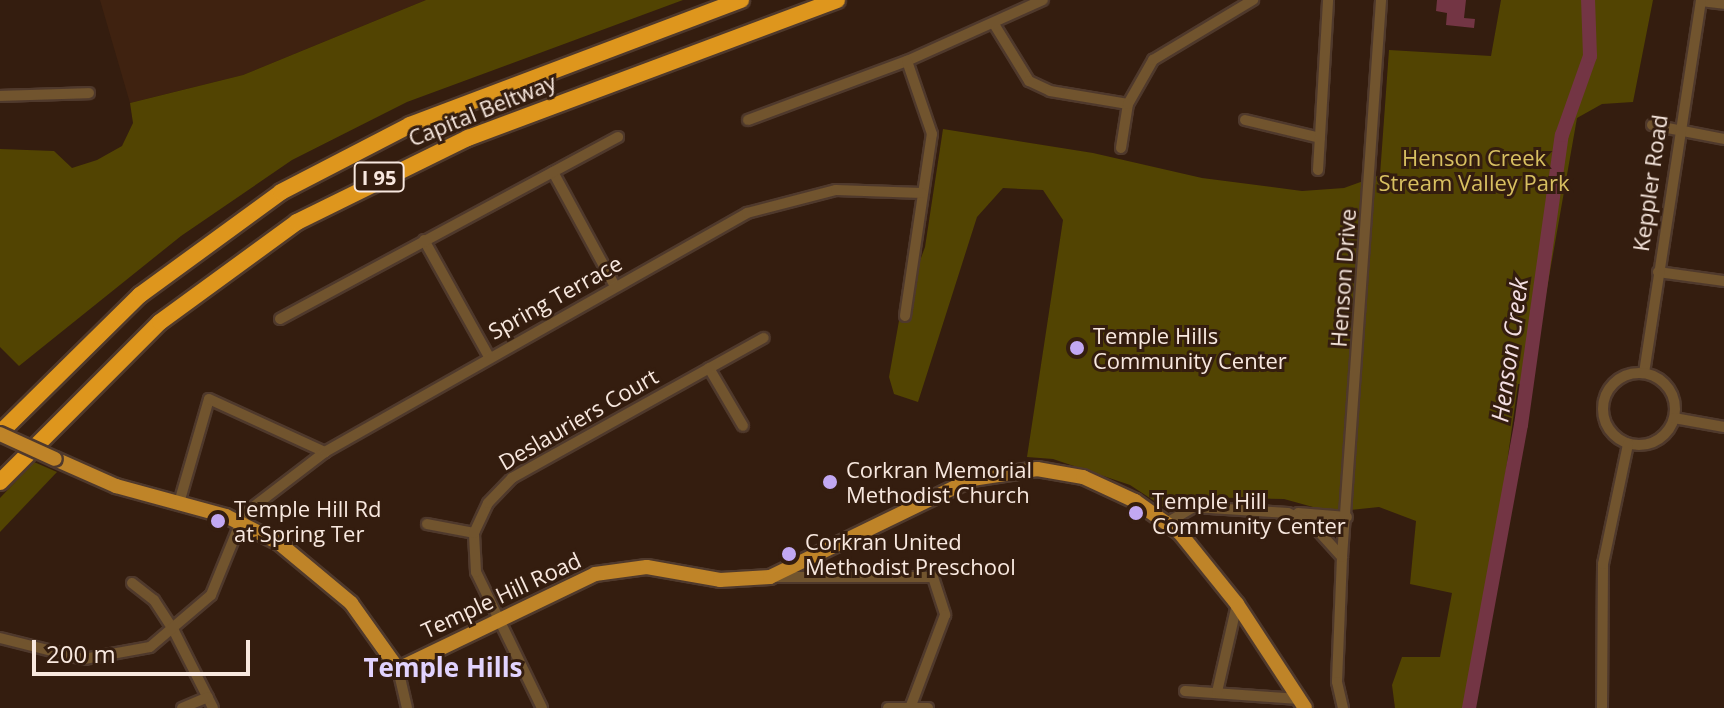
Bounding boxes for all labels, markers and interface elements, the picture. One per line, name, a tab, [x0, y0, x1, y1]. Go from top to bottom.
street label: Capital Beltway	[404, 68, 560, 152]
street label: Keppler Road	[1627, 113, 1673, 253]
park label: Henson Creek Stream Valley Park	[1378, 144, 1570, 196]
road number: I 95	[353, 161, 405, 193]
street label: Henson Drive	[1325, 208, 1361, 348]
street label: Spring Terrace	[484, 249, 626, 345]
water label: Henson Creek	[1485, 276, 1533, 424]
place label: Temple Hills Community Center	[1093, 322, 1287, 374]
marker: Temple Hills Community Center	[1068, 339, 1086, 357]
street label: Deslauriers Court	[494, 363, 662, 475]
place label: Corkran Memorial Methodist Church	[846, 456, 1032, 508]
marker: Corkran Memorial Methodist Church	[821, 473, 839, 491]
place label: Temple Hill Community Center	[1152, 487, 1346, 538]
place label: Temple Hill Rd at Spring Ter	[234, 495, 382, 546]
marker: Temple Hill Community Center	[1127, 504, 1145, 522]
marker: Temple Hill Rd at Spring Ter	[209, 512, 227, 530]
place label: Corkran United Methodist Preschool	[805, 528, 1016, 580]
marker: Corkran United Methodist Preschool	[780, 545, 798, 563]
street label: Temple Hill Road	[417, 546, 585, 644]
scale bar	[36, 624, 254, 674]
text: 200 m	[46, 637, 116, 670]
district label: Temple Hills	[363, 652, 523, 684]

